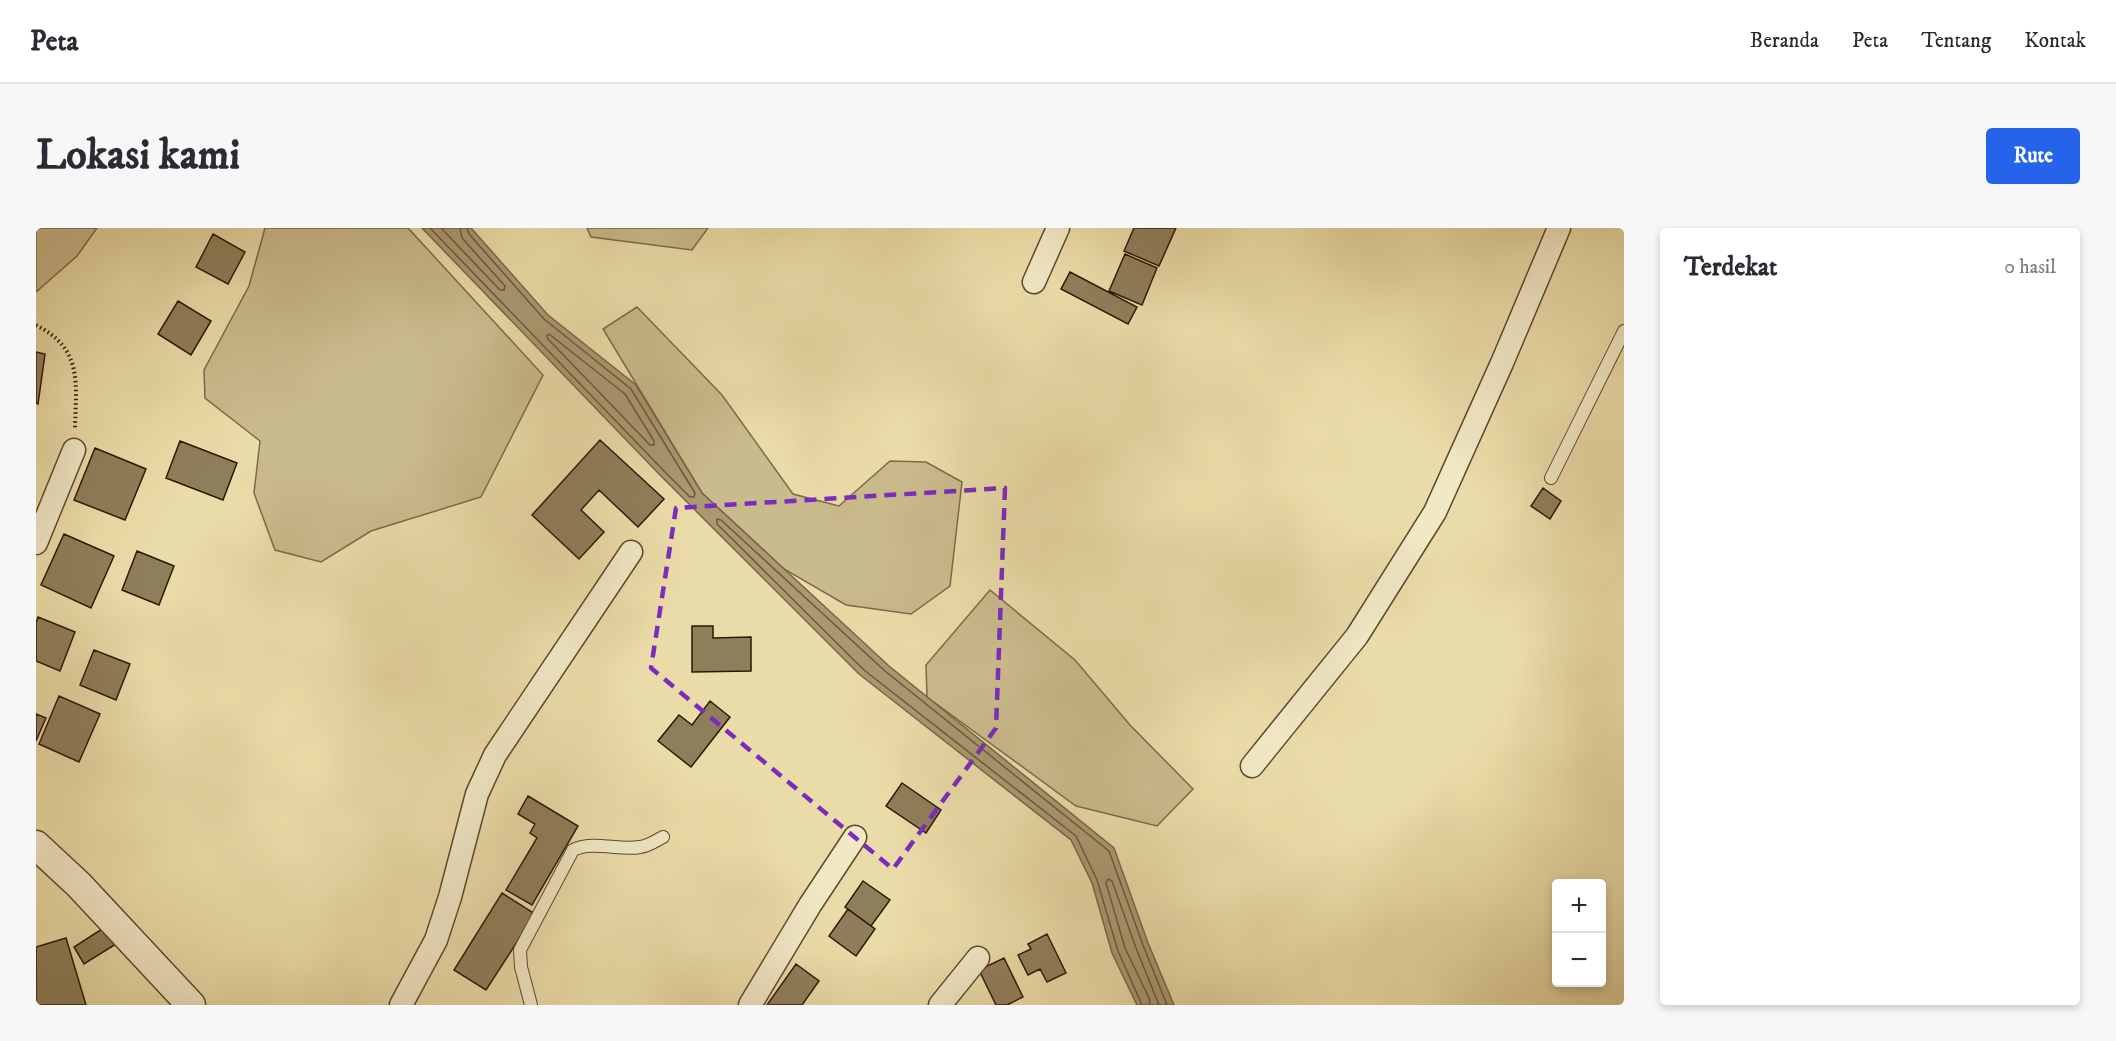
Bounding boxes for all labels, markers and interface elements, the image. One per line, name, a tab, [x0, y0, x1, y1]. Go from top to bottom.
text: Peta	[30, 24, 78, 59]
text: Beranda	[1750, 28, 1819, 54]
text: Peta	[1852, 28, 1888, 54]
text: Tentang	[1921, 28, 1991, 54]
text: Kontak	[2024, 28, 2086, 54]
button: Rute	[1986, 128, 2080, 184]
text: Lokasi kami	[36, 130, 240, 182]
text: Terdekat	[1684, 251, 1777, 284]
text: 0 hasil	[2004, 255, 2056, 280]
map controls	[1552, 879, 1606, 987]
button: +	[1552, 879, 1606, 933]
button: −	[1552, 933, 1606, 987]

